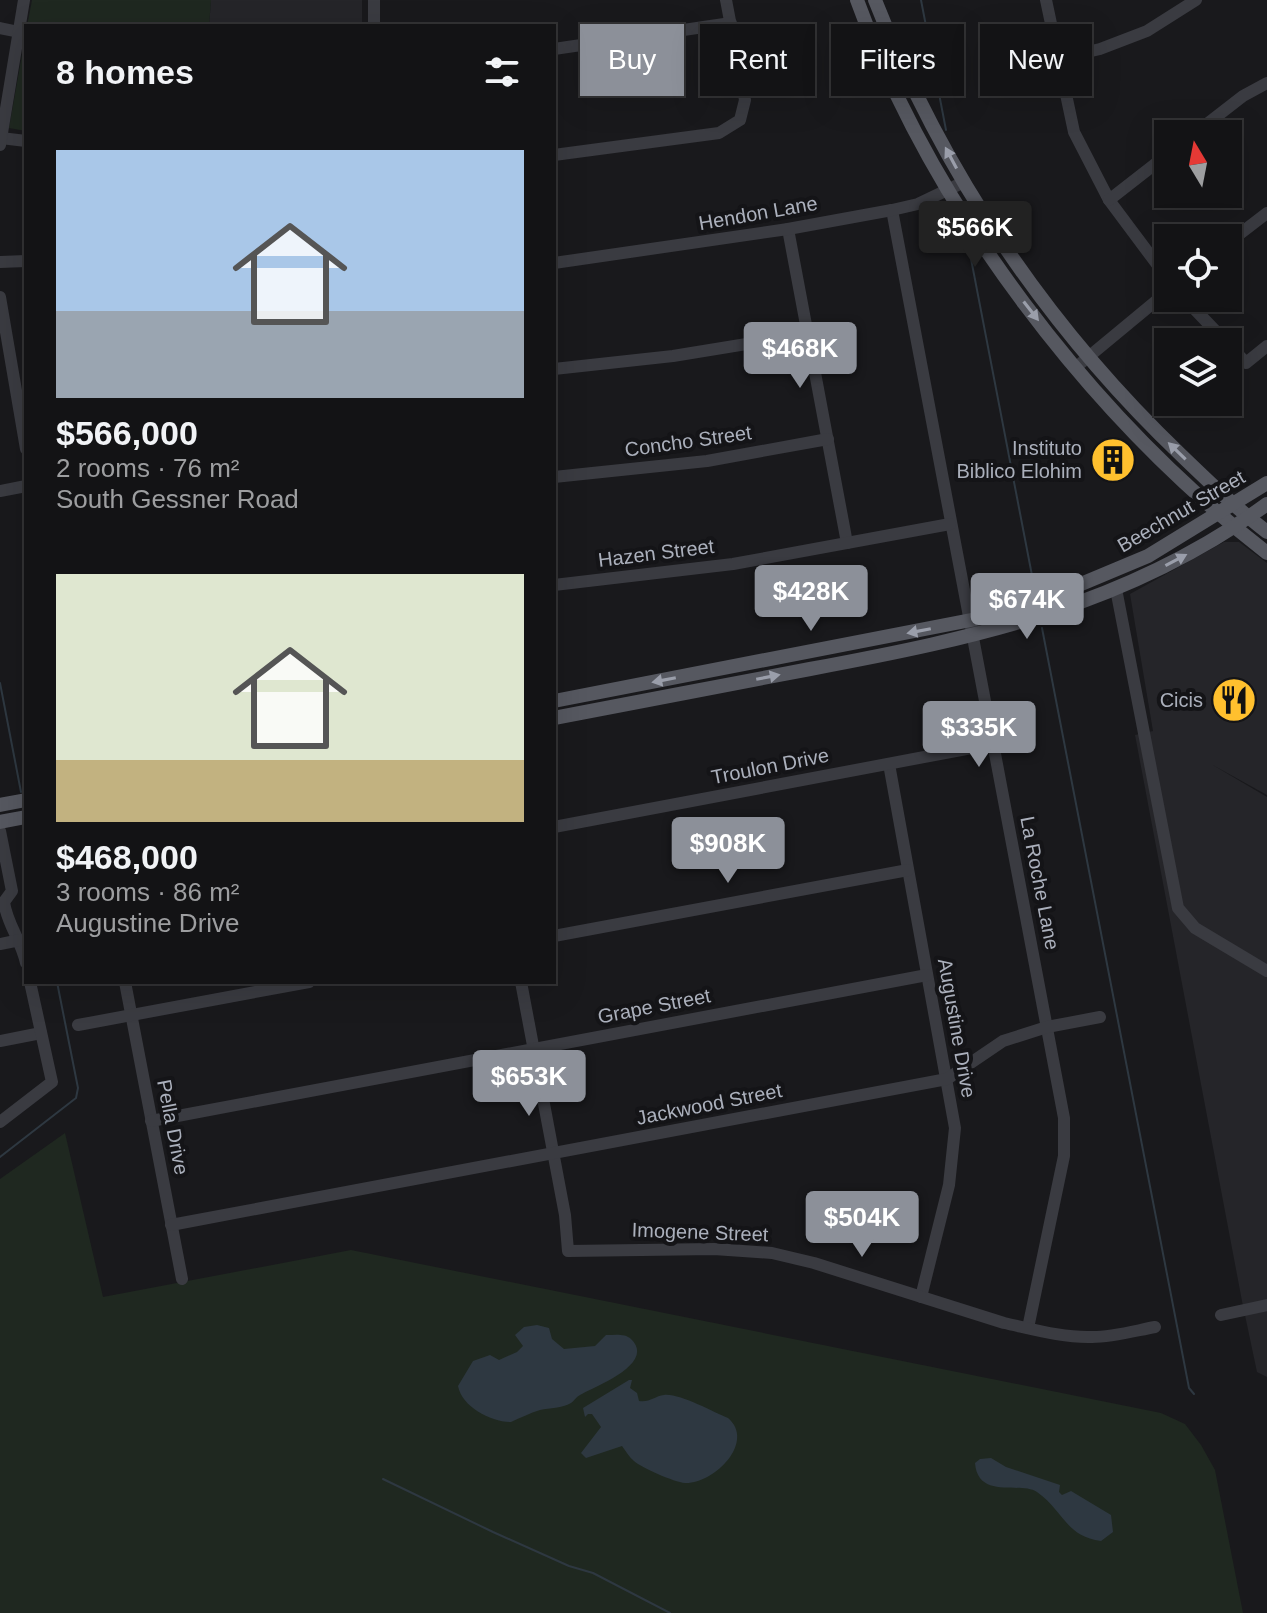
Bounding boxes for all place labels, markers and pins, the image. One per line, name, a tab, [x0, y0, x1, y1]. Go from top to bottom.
pin: $566K	[919, 201, 1031, 269]
pin: $468K	[744, 322, 856, 390]
building icon: Instituto Biblico Elohim	[1089, 436, 1137, 484]
place label: Instituto Biblico Elohim	[956, 437, 1082, 482]
pin: $428K	[755, 565, 867, 633]
pin: $674K	[971, 573, 1083, 641]
restaurant icon: Cicis	[1210, 676, 1258, 724]
place label: Cicis	[1160, 689, 1203, 711]
pin: $335K	[923, 701, 1035, 769]
pin: $908K	[672, 817, 784, 885]
pin: $653K	[473, 1050, 585, 1118]
pin: $504K	[806, 1191, 918, 1259]

